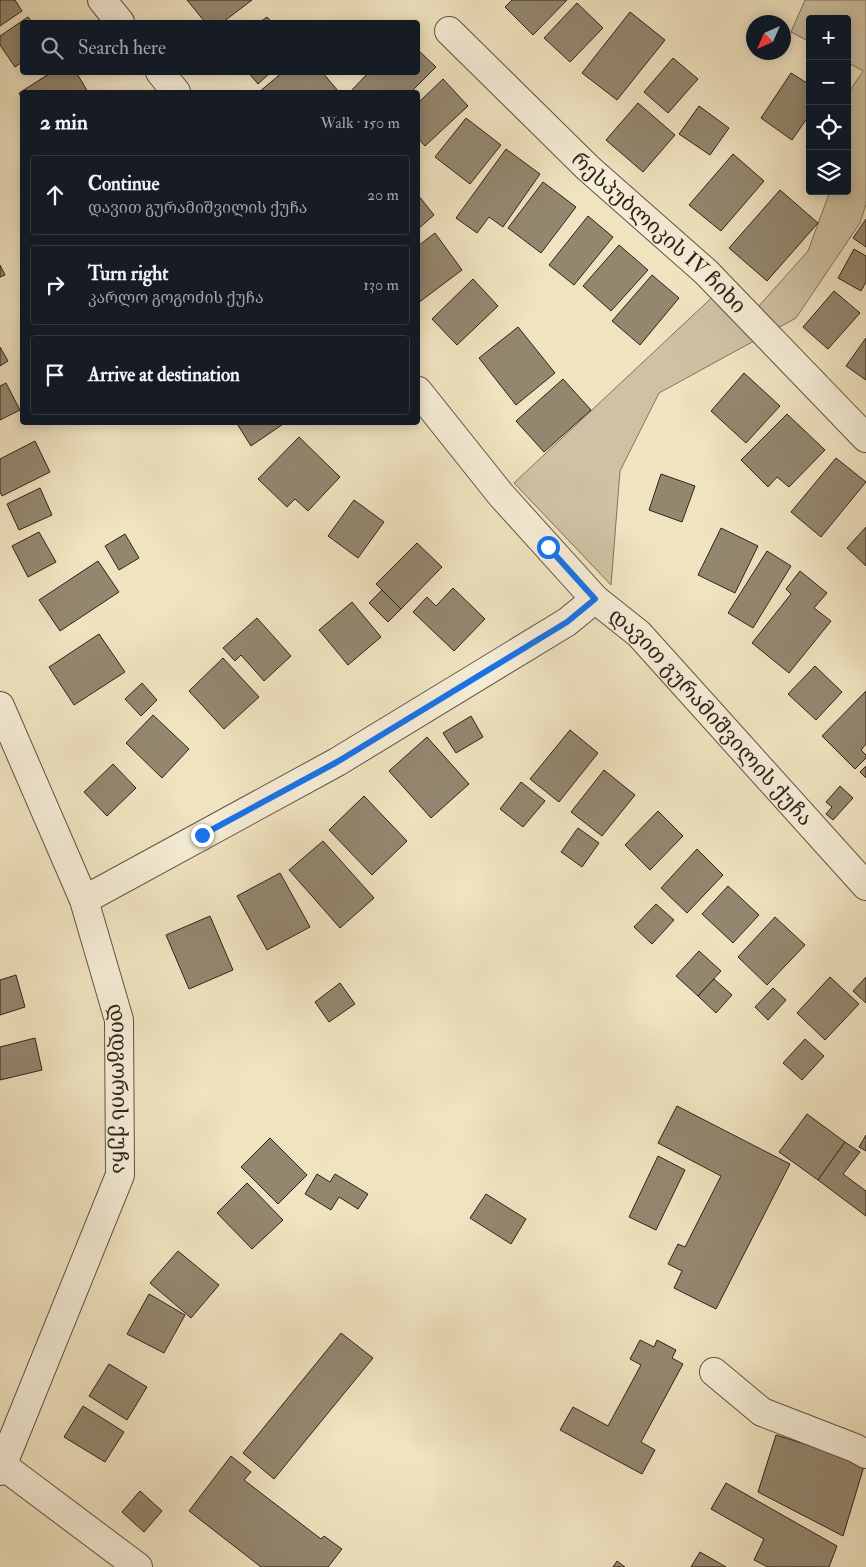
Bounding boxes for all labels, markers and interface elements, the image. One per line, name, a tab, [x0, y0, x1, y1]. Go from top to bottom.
north arrow	[746, 15, 791, 60]
map controls	[806, 15, 851, 195]
button: +	[806, 15, 851, 60]
search box	[20, 20, 420, 75]
icon: search	[38, 34, 66, 62]
text: Search here	[78, 36, 166, 60]
button: −	[806, 60, 851, 105]
button: locate	[806, 105, 851, 150]
text: 2 min	[40, 109, 88, 136]
text: Walk · 150 m	[320, 113, 400, 133]
street label: რესპუბლიკის IV ჩიხი	[566, 146, 752, 319]
button: layers	[806, 150, 851, 195]
text: Continue	[88, 172, 159, 196]
icon: ahead	[41, 181, 69, 209]
text: 20 m	[367, 185, 399, 205]
text: დავით გურამიშვილის ქუჩა	[88, 198, 307, 218]
text: Turn right	[88, 262, 168, 286]
icon: right	[41, 271, 69, 299]
text: 130 m	[363, 275, 399, 295]
text: კარლო გოგოძის ქუჩა	[88, 288, 264, 308]
icon: arrive	[41, 361, 69, 389]
text: Arrive at destination	[88, 363, 240, 387]
route start	[537, 536, 560, 559]
street label: დავით გურამიშვილის ქუჩა	[604, 602, 819, 831]
route end	[191, 824, 214, 847]
street label: დიდგორის ქუჩა	[101, 1000, 133, 1174]

